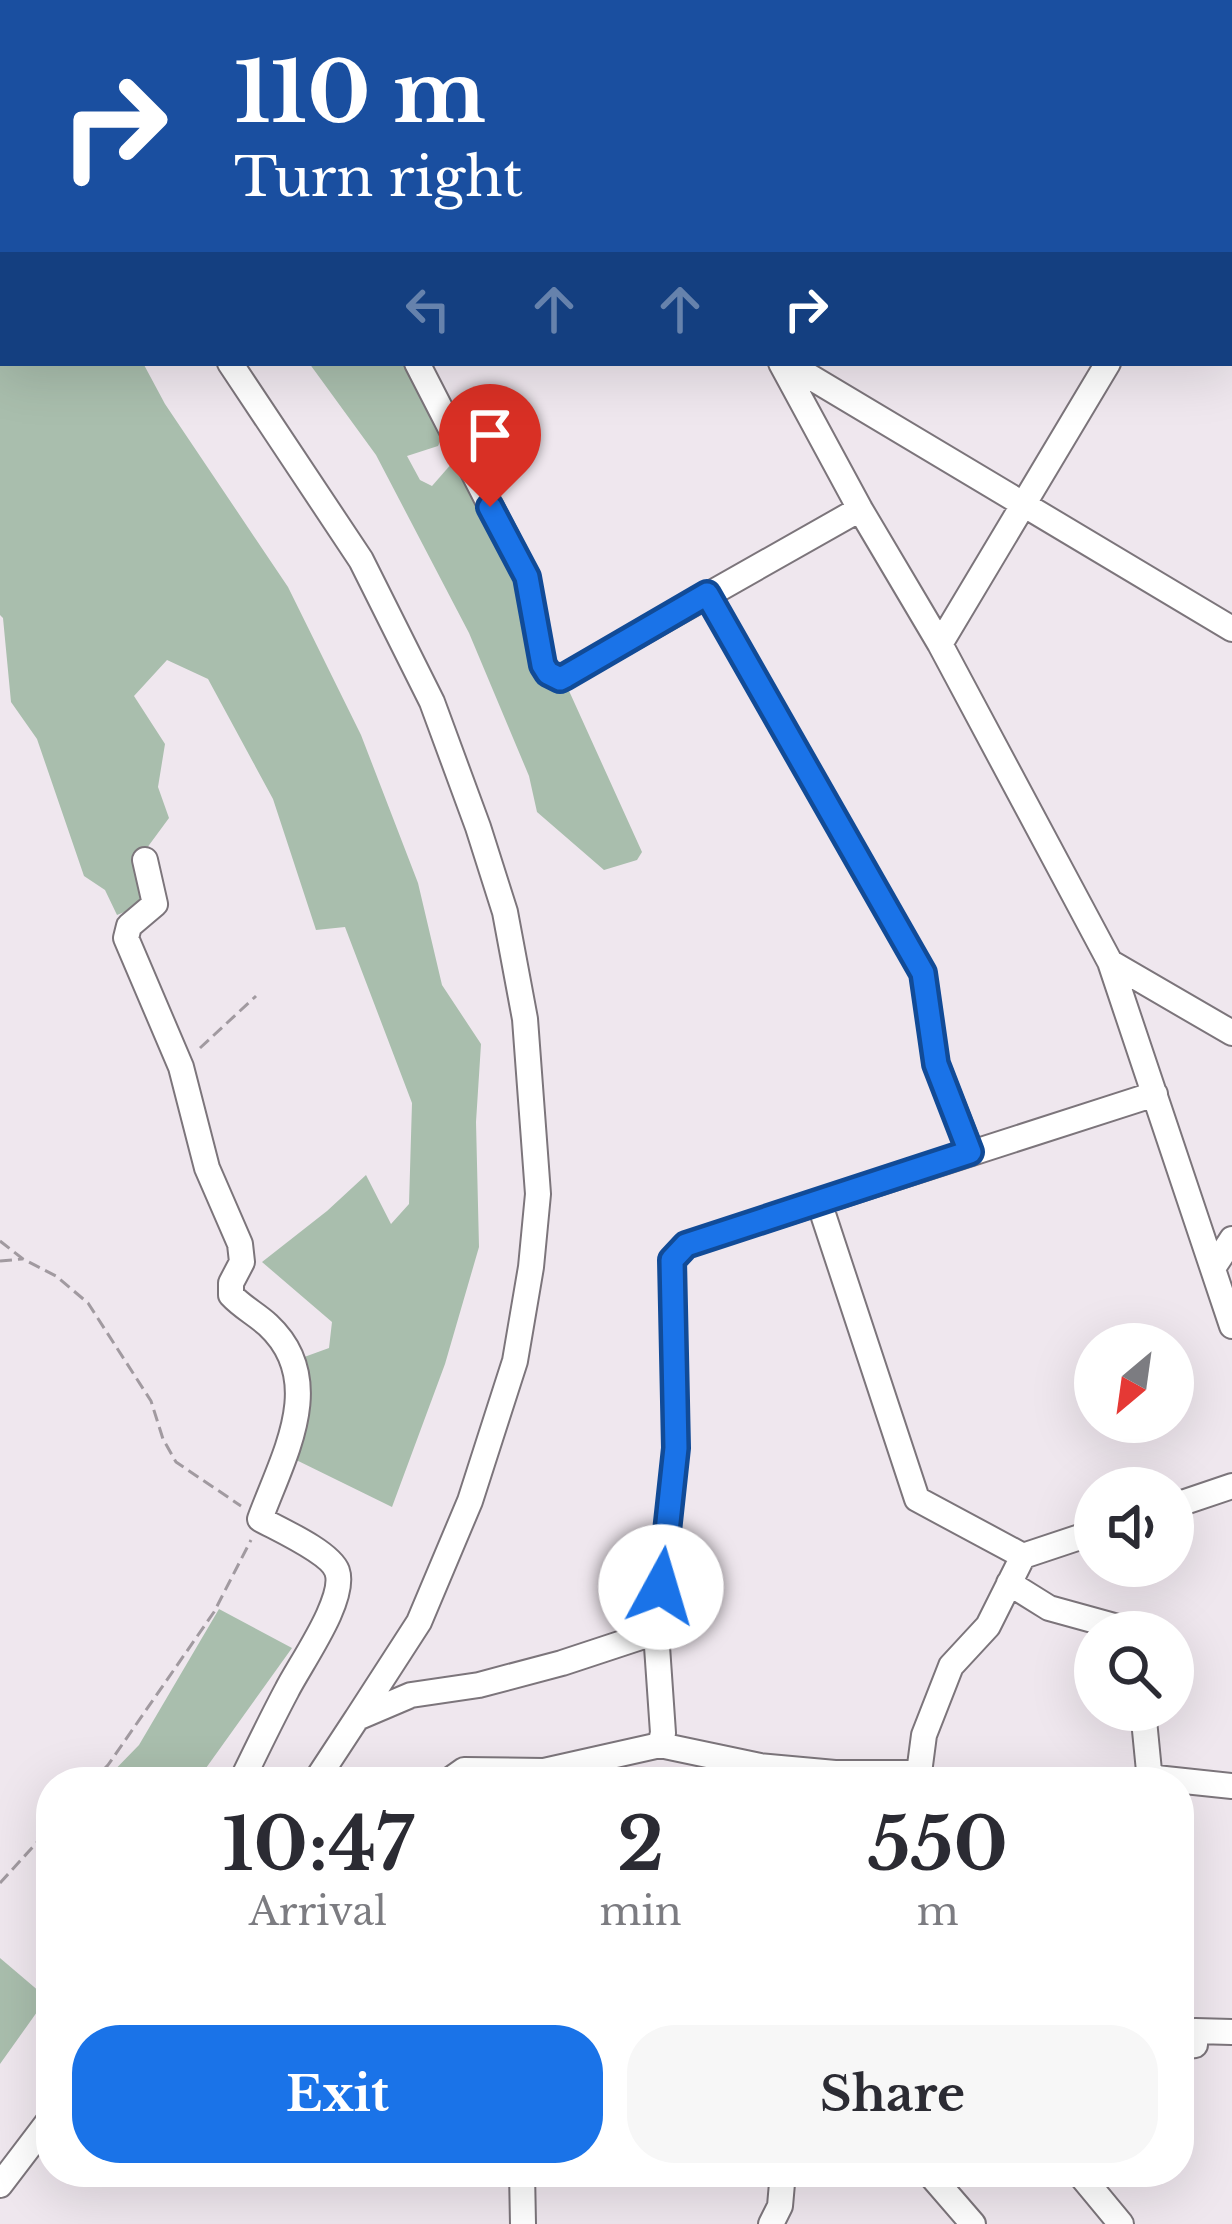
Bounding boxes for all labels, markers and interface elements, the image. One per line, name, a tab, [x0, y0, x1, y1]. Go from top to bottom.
text: 110 m	[234, 41, 486, 145]
icon: right	[36, 48, 192, 204]
text: Turn right	[234, 144, 523, 211]
icon: left	[395, 276, 461, 342]
icon: ahead	[521, 276, 587, 342]
icon: ahead	[647, 276, 713, 342]
icon: right	[773, 276, 839, 342]
pin	[439, 384, 541, 507]
icon: arrive	[457, 402, 523, 468]
north arrow	[1074, 1323, 1194, 1443]
map controls	[1074, 1323, 1194, 1731]
button: sound	[1074, 1467, 1194, 1587]
position arrow	[598, 1524, 724, 1650]
button: search	[1074, 1611, 1194, 1731]
text: 10:47	[222, 1800, 413, 1889]
text: 2	[617, 1800, 664, 1889]
text: 550	[868, 1800, 1008, 1889]
text: Arrival	[249, 1887, 387, 1936]
text: min	[600, 1887, 682, 1936]
text: m	[917, 1887, 959, 1936]
button: Exit	[72, 2025, 603, 2163]
button: Share	[627, 2025, 1158, 2163]

